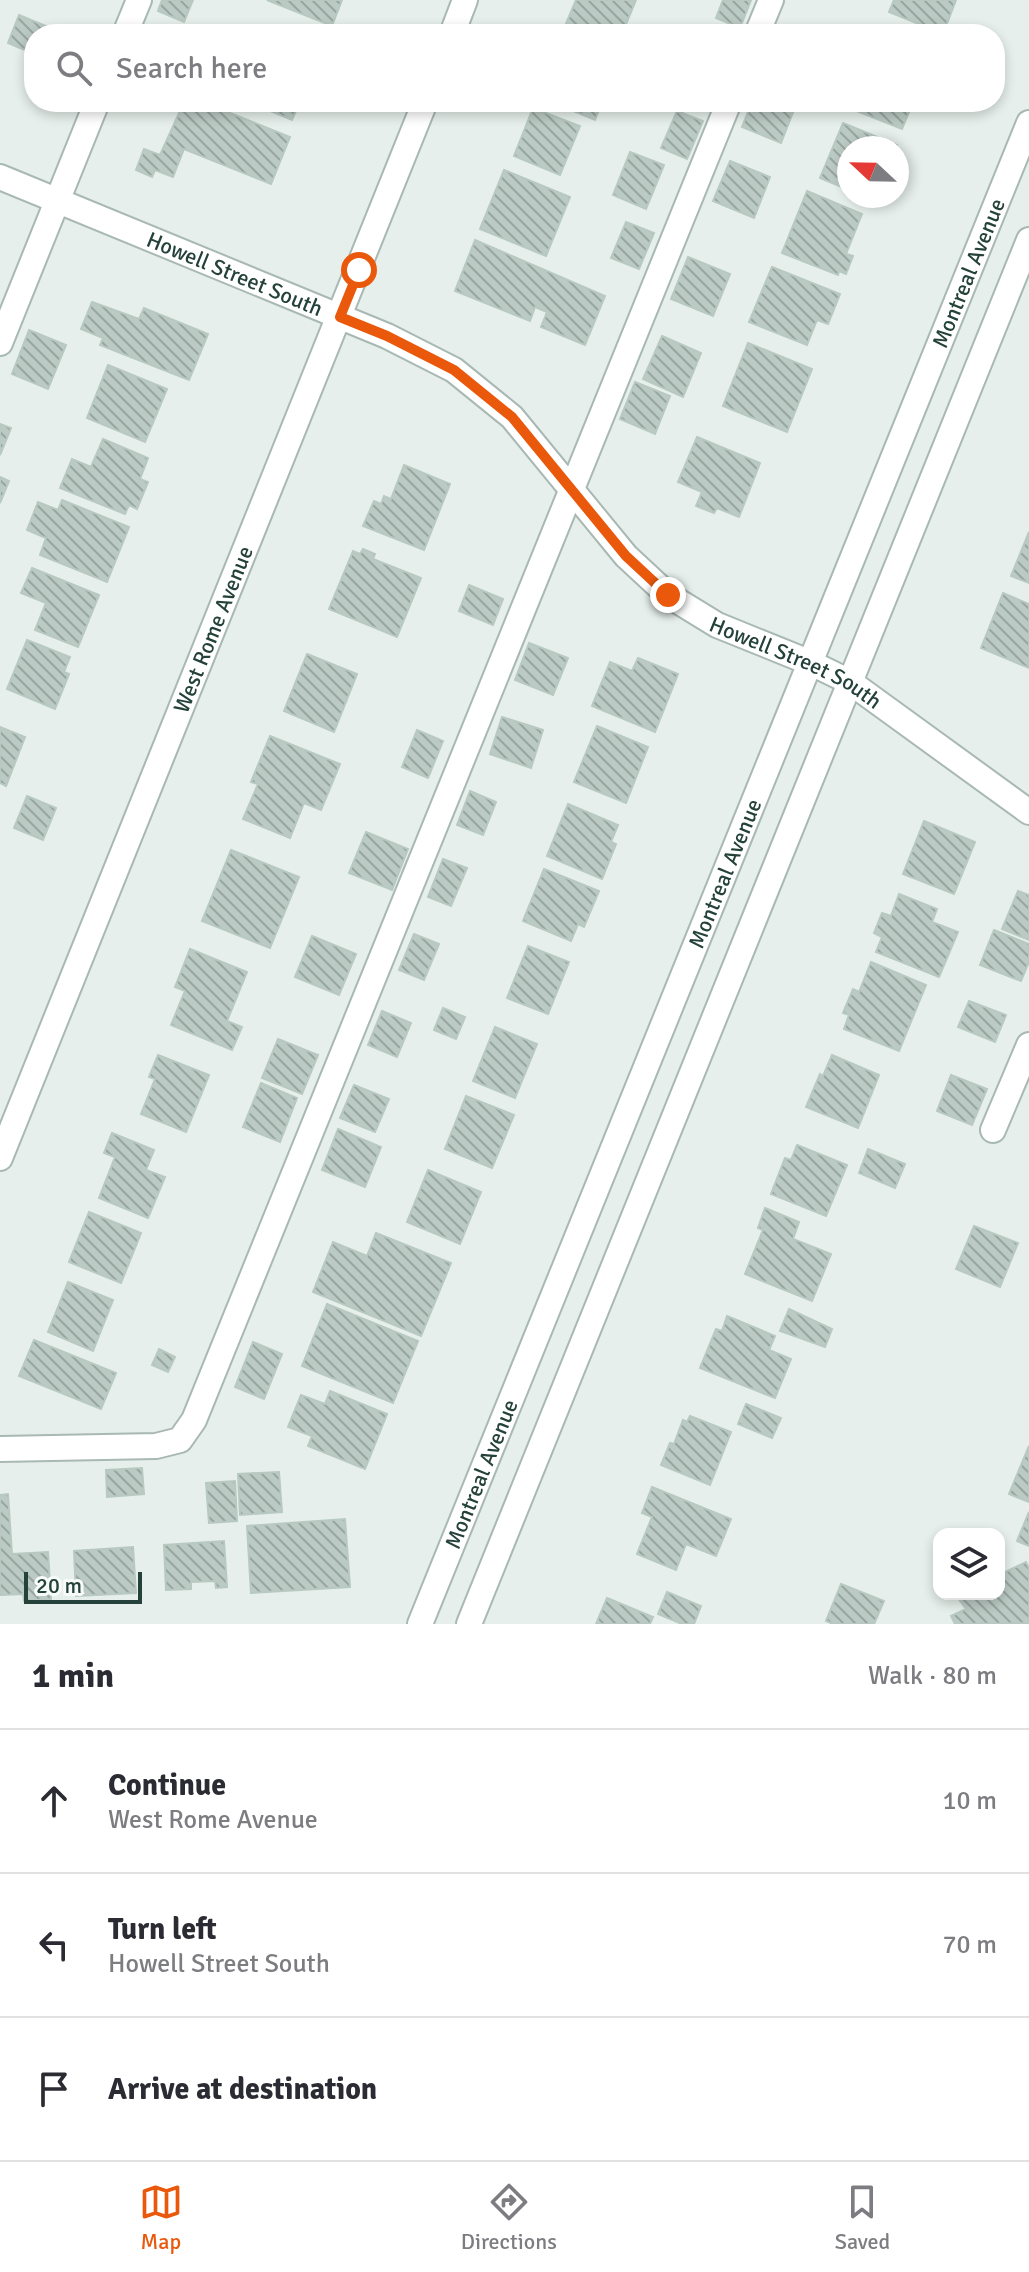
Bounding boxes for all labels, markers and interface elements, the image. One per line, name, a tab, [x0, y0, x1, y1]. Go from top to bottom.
search box	[24, 24, 1005, 112]
icon: search	[52, 46, 96, 90]
text: Search here	[116, 50, 267, 87]
north arrow	[837, 136, 909, 208]
street label: Montreal Avenue	[926, 194, 1011, 352]
street label: Howell Street South	[143, 225, 327, 322]
route start	[341, 252, 377, 288]
street label: West Rome Avenue	[167, 542, 259, 717]
route end	[650, 577, 686, 613]
street label: Howell Street South	[706, 610, 887, 714]
street label: Montreal Avenue	[682, 795, 767, 952]
street label: Montreal Avenue	[439, 1395, 523, 1553]
map controls	[933, 1528, 1005, 1600]
button: layers	[933, 1528, 1005, 1600]
scale bar	[24, 1568, 142, 1604]
text: 20 m	[36, 1572, 82, 1599]
text: 1 min	[32, 1655, 114, 1697]
text: Walk · 80 m	[868, 1660, 997, 1692]
text: Continue	[108, 1767, 226, 1804]
icon: ahead	[32, 1779, 76, 1823]
text: 10 m	[942, 1785, 997, 1817]
text: West Rome Avenue	[108, 1804, 318, 1836]
text: Turn left	[108, 1911, 217, 1948]
icon: left	[32, 1923, 76, 1967]
text: 70 m	[942, 1929, 997, 1961]
text: Howell Street South	[108, 1948, 330, 1980]
icon: arrive	[32, 2067, 76, 2111]
text: Arrive at destination	[108, 2071, 377, 2108]
tab: Map	[139, 2180, 183, 2255]
tab: Directions	[461, 2180, 557, 2255]
tab: Saved	[835, 2180, 890, 2255]

